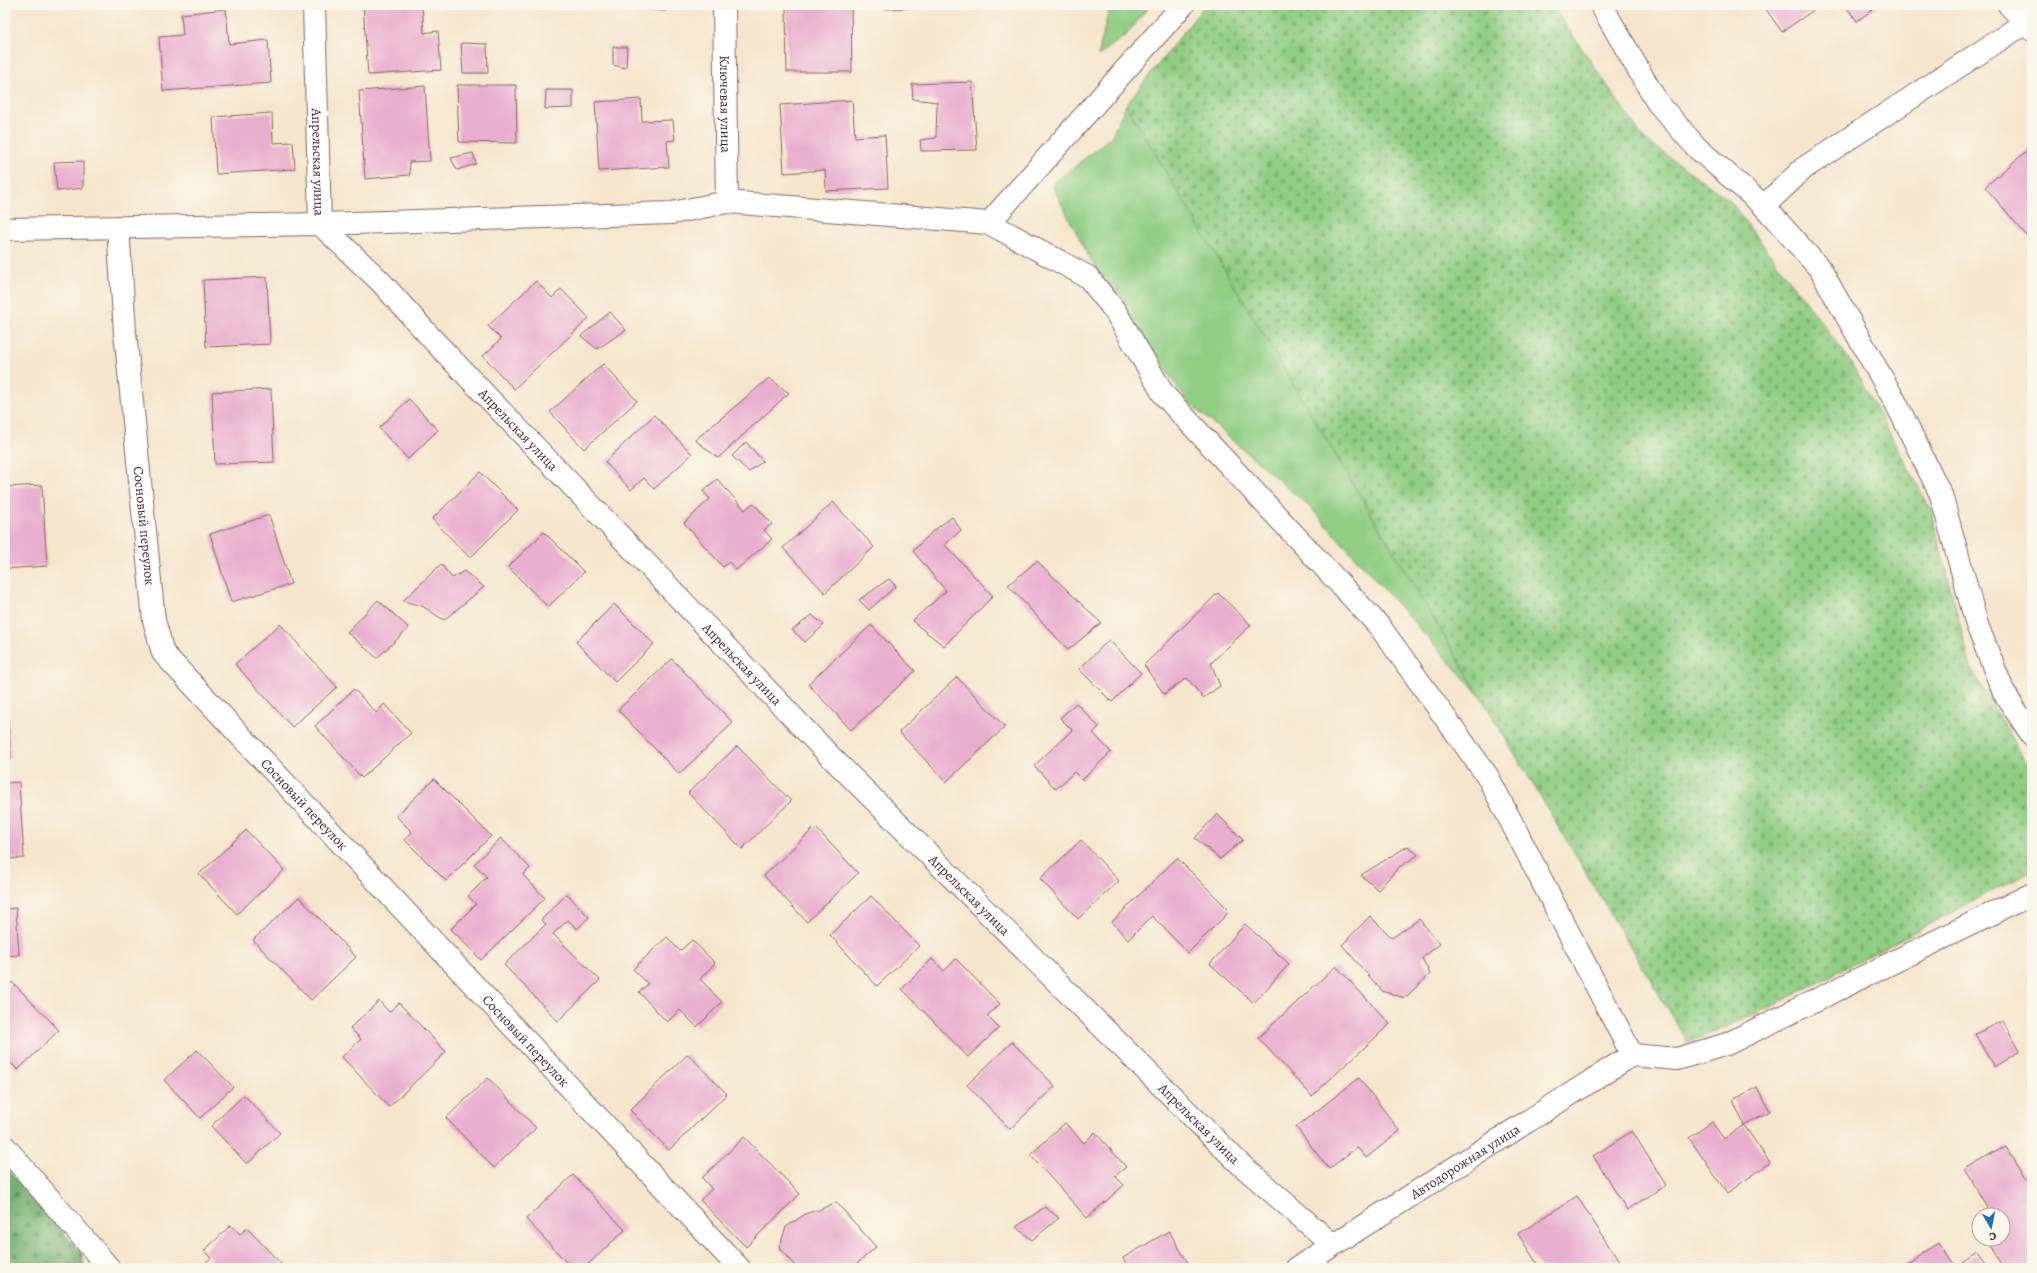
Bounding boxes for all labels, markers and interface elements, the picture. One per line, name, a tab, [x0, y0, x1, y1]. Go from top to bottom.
street label: Ключевая улица	[715, 55, 735, 154]
street label: Апрельская улица	[307, 107, 329, 217]
street label: Апрельская улица	[473, 384, 563, 476]
street label: Сосновый переулок	[129, 465, 159, 586]
street label: Апрельская улица	[697, 618, 786, 710]
street label: Сосновый переулок	[256, 754, 352, 855]
street label: Апрельская улица	[924, 850, 1014, 940]
street label: Сосновый переулок	[478, 991, 574, 1091]
street label: Апрельская улица	[1153, 1078, 1244, 1169]
street label: Автодорожная улица	[1406, 1119, 1524, 1204]
north arrow	[1971, 1207, 2011, 1247]
text: С	[1988, 1228, 1997, 1244]

